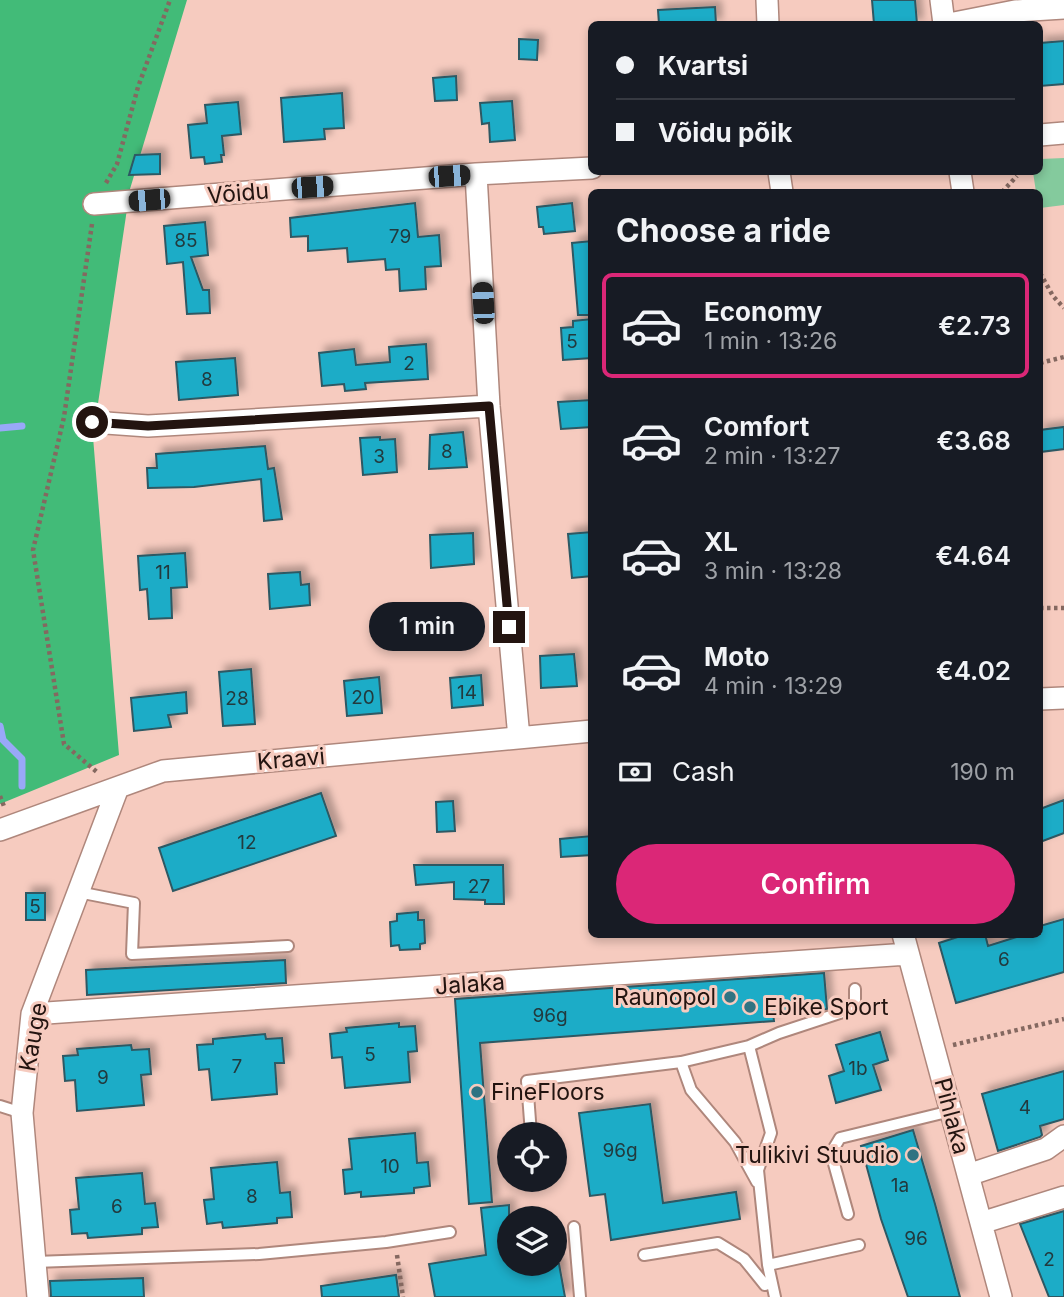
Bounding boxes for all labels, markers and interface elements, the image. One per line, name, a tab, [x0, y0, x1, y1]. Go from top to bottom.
text: Kvartsi	[658, 50, 748, 81]
text: Võidu põik	[658, 117, 792, 148]
car	[428, 164, 471, 188]
car	[291, 175, 334, 199]
street label: Võidu	[206, 176, 270, 210]
car	[128, 188, 171, 212]
text: Choose a ride	[616, 211, 831, 250]
house number: 79	[389, 225, 411, 248]
house number: 85	[174, 229, 198, 252]
car	[472, 281, 495, 325]
icon: car	[620, 294, 683, 357]
text: Economy	[704, 296, 822, 327]
text: €2.73	[938, 310, 1011, 341]
text: 1 min · 13:26	[704, 327, 837, 355]
house number: 5	[566, 330, 578, 353]
house number: 2	[403, 352, 415, 375]
house number: 8	[201, 368, 213, 391]
route start	[76, 406, 108, 438]
icon: car	[620, 409, 683, 472]
text: Comfort	[704, 411, 809, 442]
text: €3.68	[937, 425, 1011, 456]
house number: 8	[441, 440, 453, 463]
text: 2 min · 13:27	[704, 442, 841, 470]
house number: 3	[373, 445, 385, 468]
icon: car	[620, 524, 683, 587]
text: XL	[704, 526, 738, 557]
text: €4.64	[935, 540, 1011, 571]
text: 3 min · 13:28	[704, 557, 842, 585]
house number: 11	[155, 561, 171, 584]
callout: 1 min	[369, 602, 484, 652]
route end	[493, 611, 525, 643]
text: 1 min	[399, 612, 455, 640]
icon: car	[620, 639, 683, 702]
text: Moto	[704, 641, 769, 672]
text: €4.02	[936, 655, 1011, 686]
text: 4 min · 13:29	[704, 672, 843, 700]
house number: 14	[457, 681, 477, 704]
house number: 20	[351, 686, 375, 709]
house number: 28	[225, 687, 249, 710]
street label: Kraavi	[256, 742, 326, 776]
icon: cash	[616, 753, 654, 791]
text: Cash	[672, 756, 735, 787]
text: 190 m	[950, 758, 1015, 786]
house number: 12	[237, 831, 257, 854]
button: Confirm	[616, 844, 1015, 924]
house number: 27	[468, 875, 490, 898]
house number: 5	[29, 895, 41, 918]
house number: 6	[998, 948, 1010, 971]
street label: Jalaka	[434, 968, 506, 1000]
place label: Raunopol	[614, 983, 716, 1011]
marker: Raunopol	[722, 989, 738, 1005]
place label: Ebike Sport	[764, 993, 889, 1021]
marker: Ebike Sport	[742, 999, 758, 1015]
street label: Kauge	[13, 1000, 53, 1074]
house number: 96g	[532, 1004, 568, 1027]
house number: 5	[364, 1043, 376, 1066]
house number: 7	[232, 1055, 242, 1078]
house number: 1b	[848, 1057, 868, 1080]
house number: 9	[97, 1066, 109, 1089]
street label: Pihlaka	[928, 1075, 976, 1157]
place label: FineFloors	[491, 1078, 605, 1106]
marker: FineFloors	[469, 1084, 485, 1100]
house number: 4	[1019, 1096, 1031, 1119]
map controls	[497, 1122, 567, 1276]
button: locate	[497, 1122, 567, 1192]
house number: 96g	[602, 1139, 638, 1162]
place label: Tulikivi Stuudio	[735, 1141, 899, 1169]
marker: Tulikivi Stuudio	[905, 1147, 921, 1163]
house number: 10	[380, 1155, 400, 1178]
house number: 1a	[891, 1174, 909, 1197]
house number: 8	[246, 1185, 258, 1208]
house number: 6	[111, 1195, 123, 1218]
button: layers	[497, 1206, 567, 1276]
house number: 96	[904, 1227, 928, 1250]
house number: 2	[1043, 1248, 1055, 1271]

